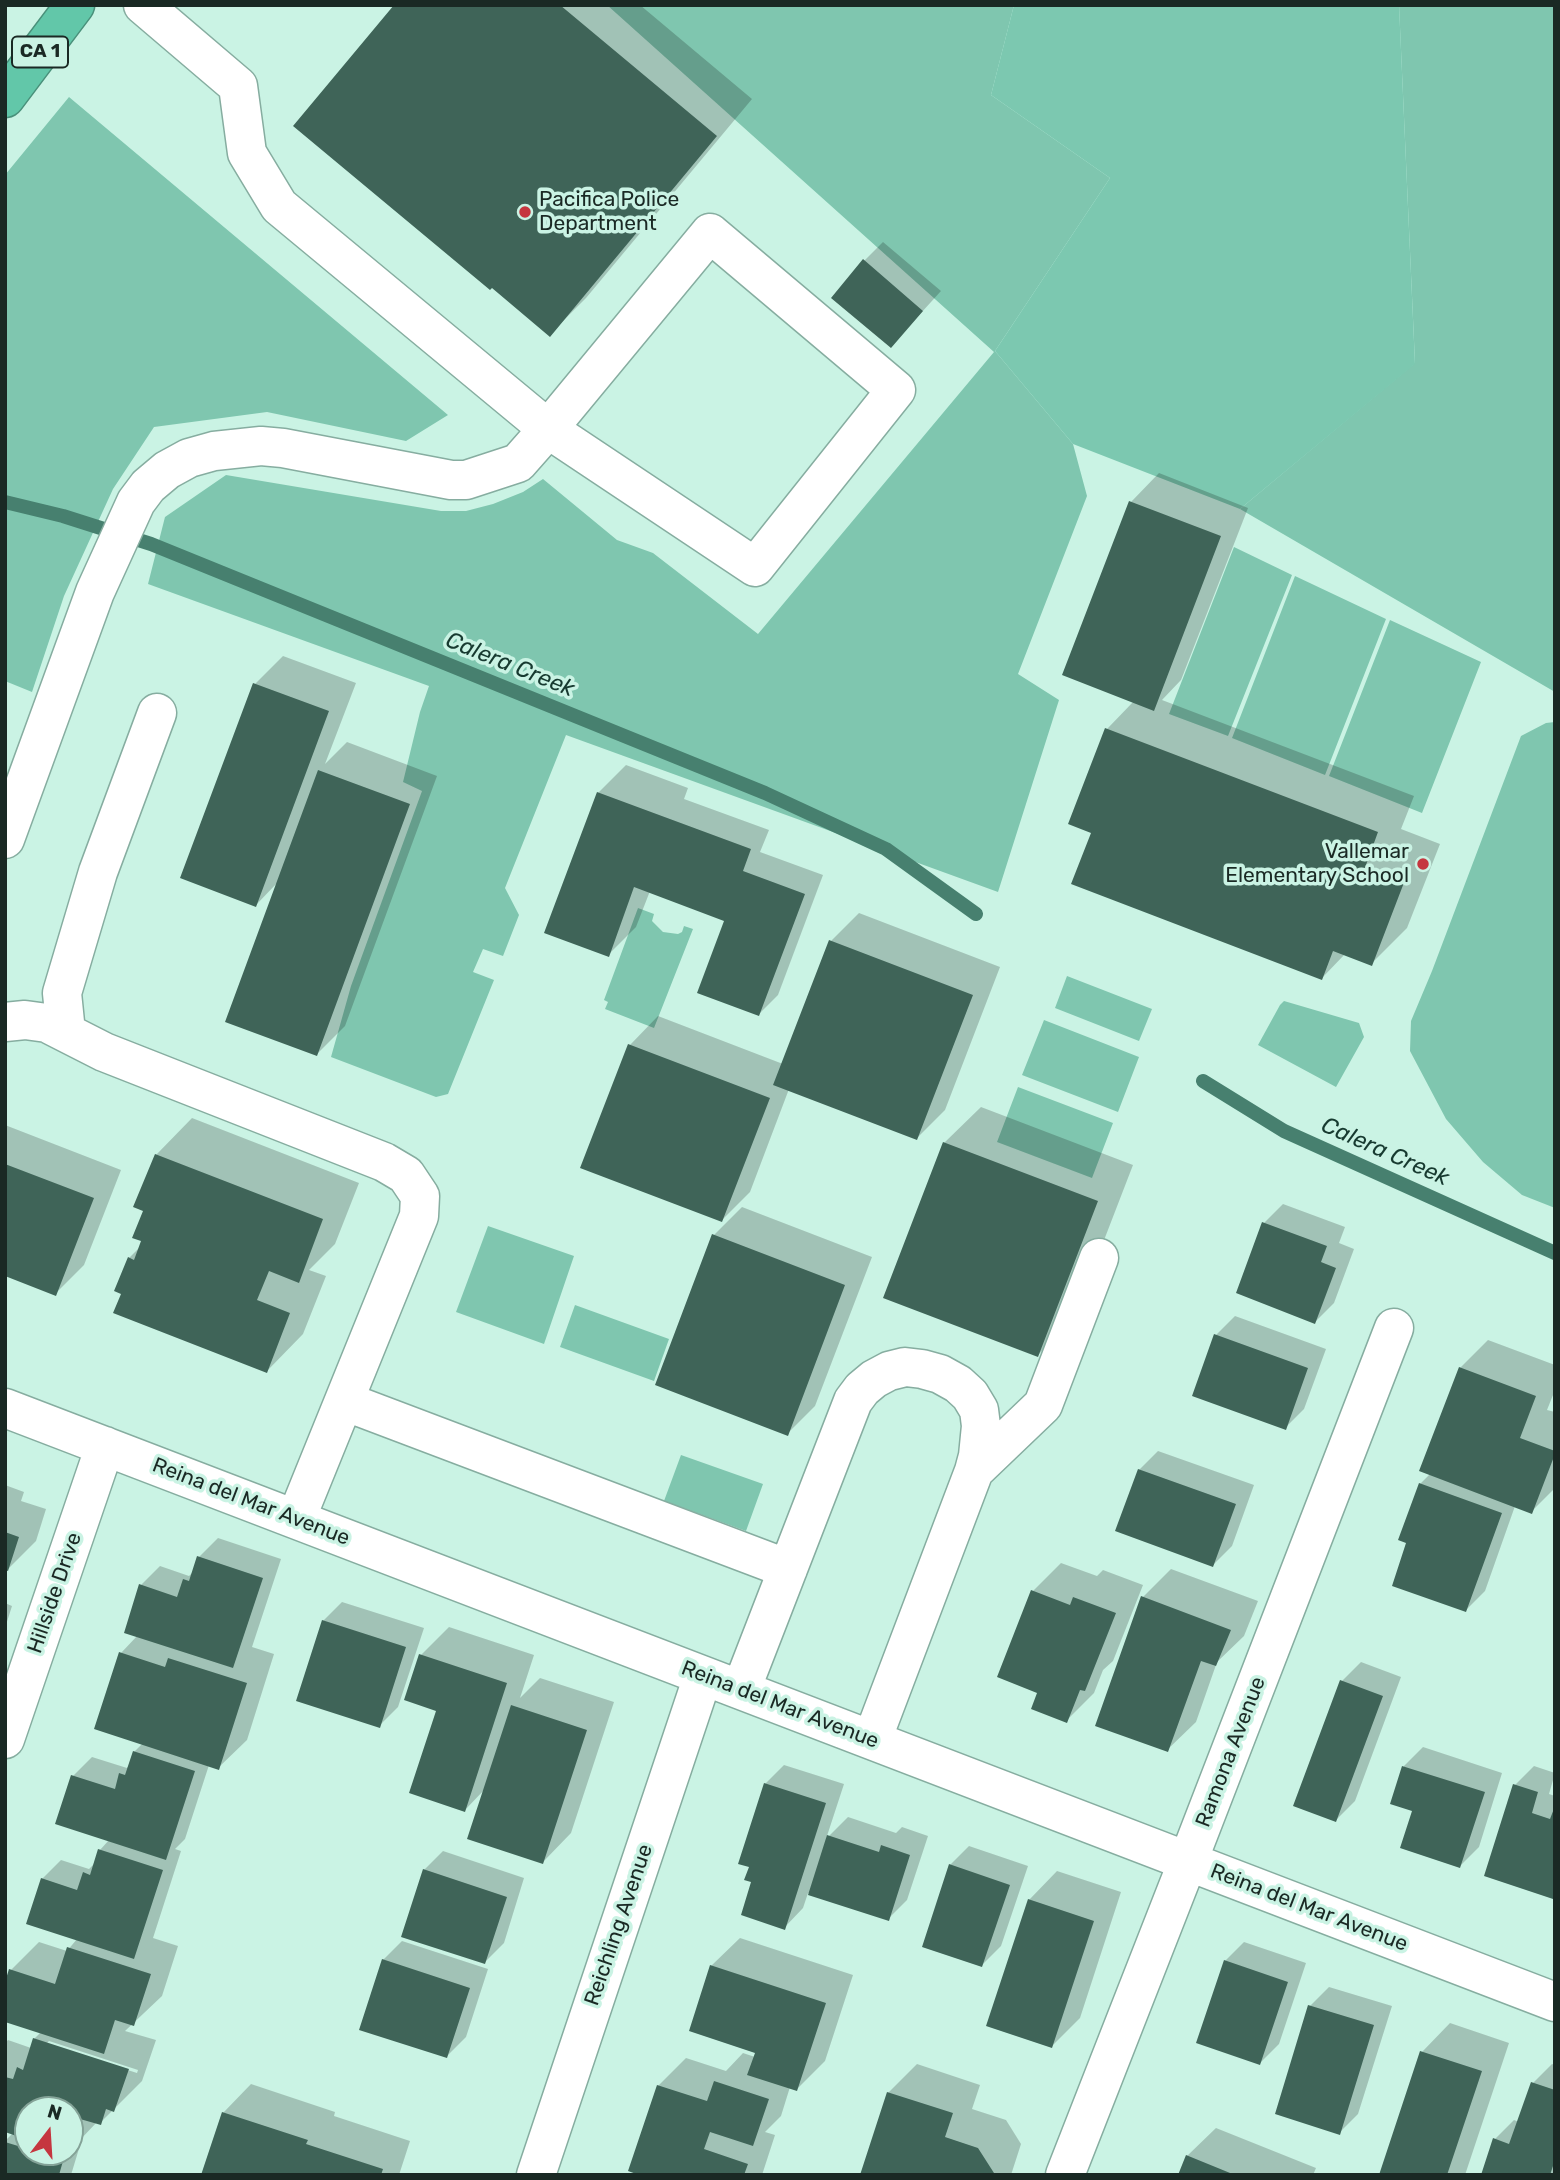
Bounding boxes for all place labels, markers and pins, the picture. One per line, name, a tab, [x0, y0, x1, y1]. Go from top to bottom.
place label: Pacifica Police Department	[539, 187, 679, 237]
marker: Pacifica Police Department	[517, 204, 533, 220]
place label: Vallemar Elementary School	[1225, 839, 1409, 889]
marker: Vallemar Elementary School	[1415, 856, 1431, 872]

